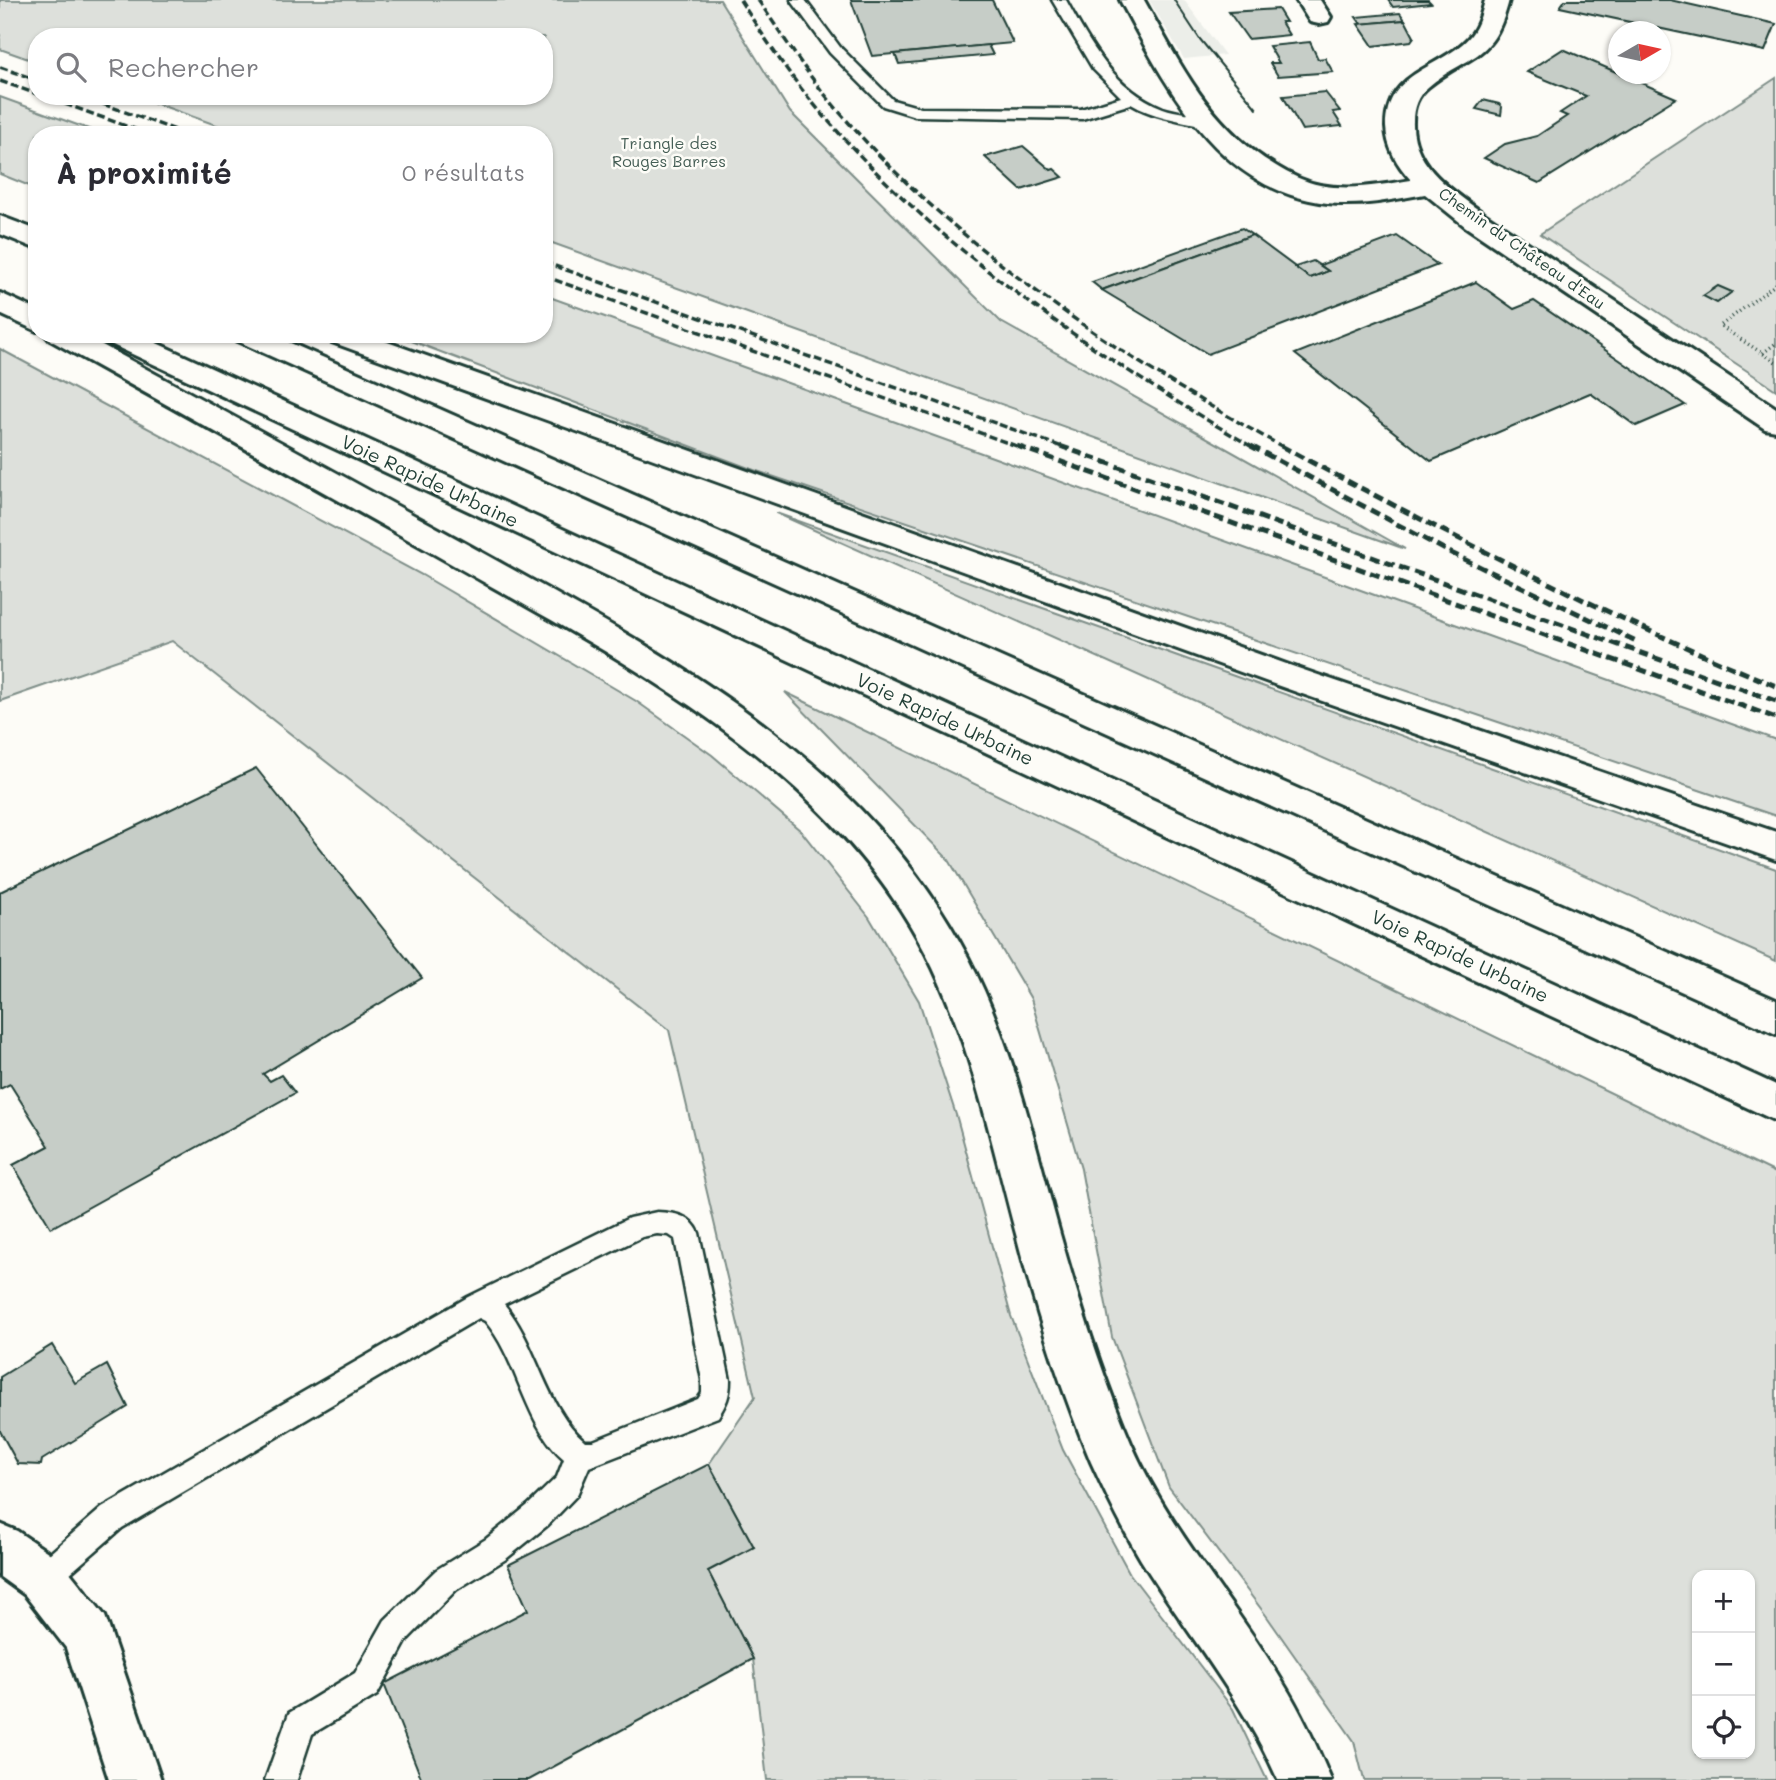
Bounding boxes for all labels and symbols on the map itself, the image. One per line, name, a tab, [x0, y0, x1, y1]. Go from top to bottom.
north arrow	[1608, 21, 1671, 84]
park label: Triangle des Rouges Barres	[612, 132, 726, 171]
street label: Chemin du Château d'Eau	[1435, 182, 1610, 313]
street label: Voie Rapide Urbaine	[338, 428, 523, 533]
street label: Voie Rapide Urbaine	[853, 666, 1038, 771]
street label: Voie Rapide Urbaine	[1368, 903, 1553, 1008]

